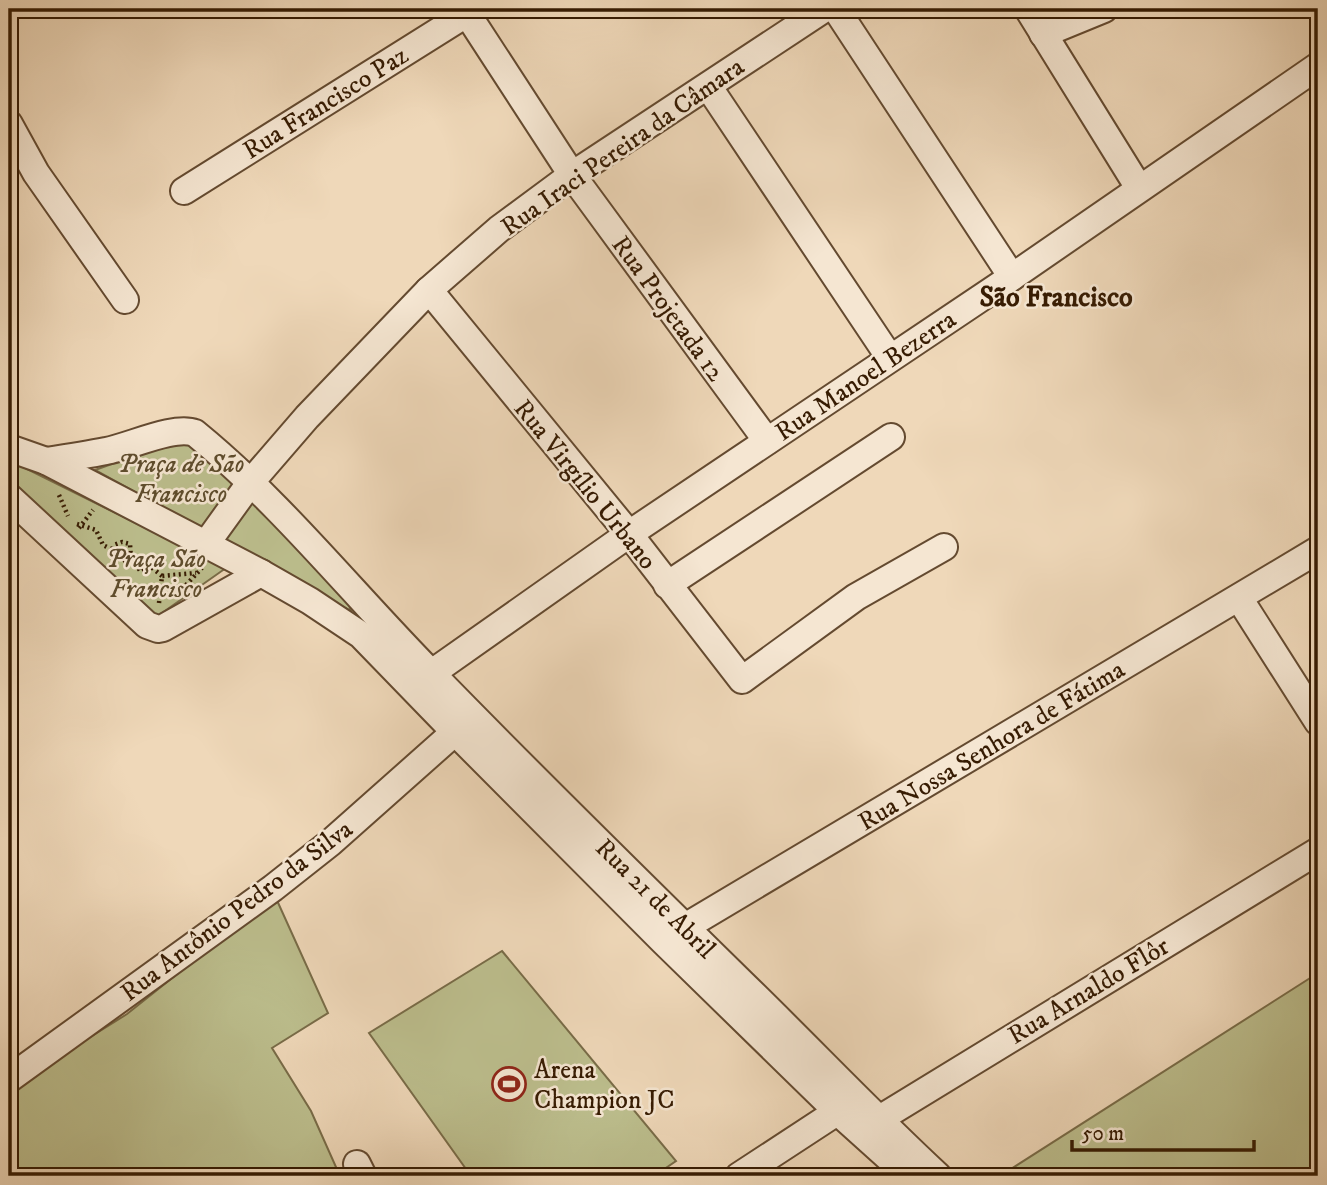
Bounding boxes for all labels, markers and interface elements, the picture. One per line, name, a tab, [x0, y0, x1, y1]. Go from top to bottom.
street label: Rua Francisco Paz	[237, 39, 415, 167]
street label: Rua Iraci Pereira da Câmara	[495, 51, 751, 244]
street label: Rua Projetada 12	[604, 230, 732, 388]
district label: São Francisco	[979, 280, 1133, 315]
street label: Rua Manoel Bezerra	[769, 304, 963, 449]
street label: Rua Virgílio Urbano	[506, 393, 664, 577]
park label: Praça de São Francisco	[118, 448, 244, 511]
park label: Praça São Francisco	[106, 543, 206, 606]
street label: Rua Nossa Senhora de Fátima	[852, 653, 1131, 839]
street label: Rua Antônio Pedro da Silva	[114, 813, 360, 1009]
street label: Rua 21 de Abril	[588, 832, 722, 966]
street label: Rua Arnaldo Flôr	[1002, 930, 1176, 1052]
place label: Arena Champion JC	[534, 1054, 675, 1117]
sports icon: Arena Champion JC	[490, 1065, 528, 1103]
scale bar	[1072, 1108, 1254, 1152]
text: 50 m	[1082, 1121, 1124, 1147]

